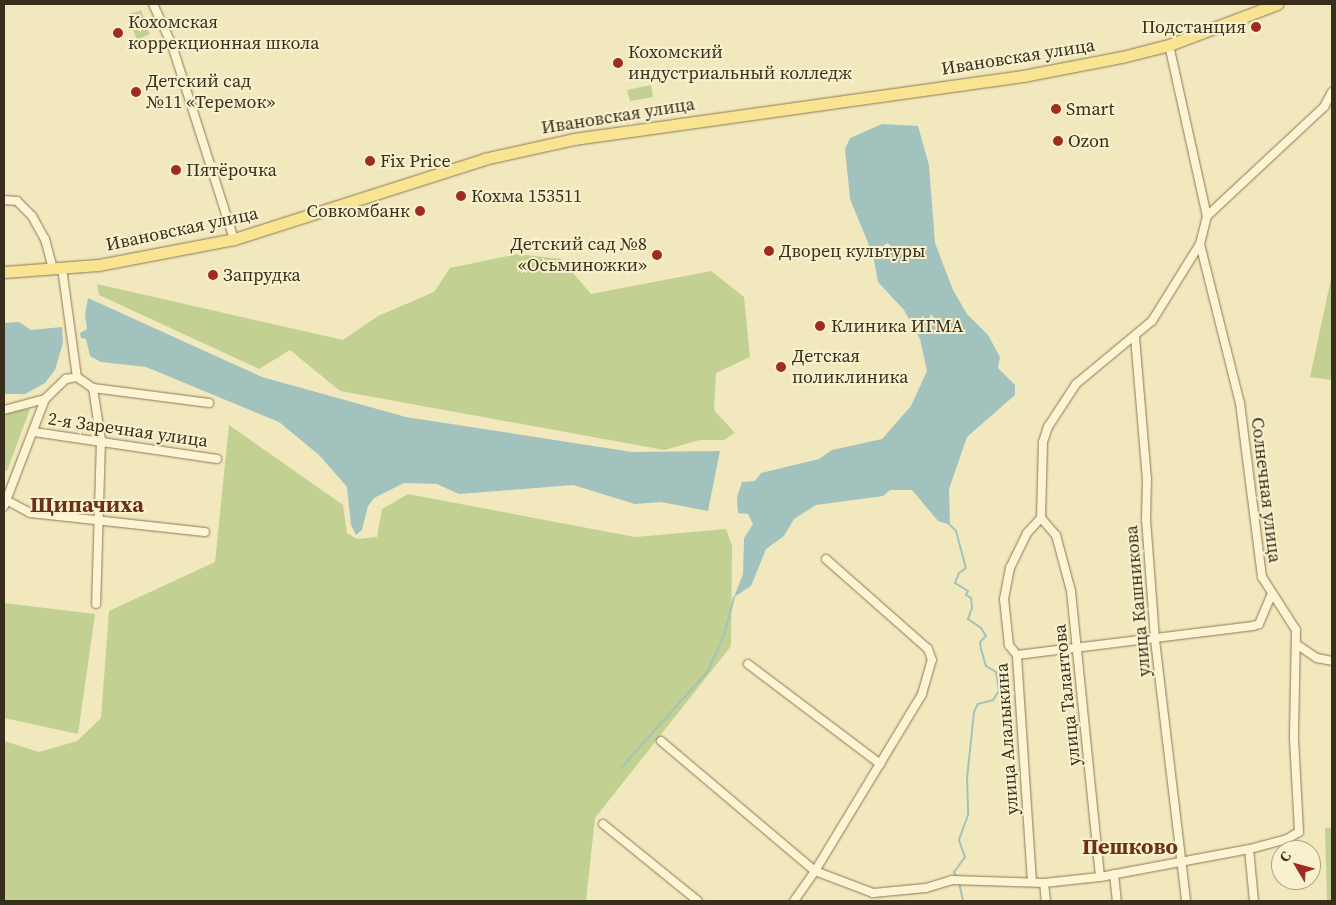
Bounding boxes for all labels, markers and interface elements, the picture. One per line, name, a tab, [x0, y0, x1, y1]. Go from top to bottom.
place label: Кохомская коррекционная школа	[128, 12, 320, 54]
place label: Подстанция	[1142, 16, 1246, 38]
marker: Подстанция	[1250, 21, 1262, 33]
marker: Кохомская коррекционная школа	[112, 27, 124, 39]
street label: Ивановская улица	[940, 34, 1096, 80]
place label: Кохомский индустриальный колледж	[628, 42, 852, 84]
marker: Кохомский индустриальный колледж	[612, 57, 624, 69]
place label: Детский сад №11 «Теремок»	[146, 71, 275, 114]
marker: Детский сад №11 «Теремок»	[130, 86, 142, 98]
street label: Ивановская улица	[540, 93, 696, 139]
place label: Smart	[1066, 98, 1114, 120]
marker: Smart	[1050, 103, 1062, 115]
place label: Ozon	[1068, 130, 1110, 152]
marker: Ozon	[1052, 135, 1064, 147]
place label: Fix Price	[380, 150, 451, 172]
marker: Fix Price	[364, 155, 376, 167]
place label: Пятёрочка	[186, 159, 277, 181]
marker: Пятёрочка	[170, 164, 182, 176]
place label: Кохма 153511	[471, 185, 582, 207]
marker: Кохма 153511	[455, 190, 467, 202]
place label: Совкомбанк	[307, 200, 410, 222]
street label: Ивановская улица	[104, 202, 260, 256]
marker: Совкомбанк	[414, 205, 426, 217]
place label: Детский сад №8 «Осьминожки»	[510, 234, 647, 276]
place label: Дворец культуры	[779, 240, 925, 262]
marker: Дворец культуры	[763, 245, 775, 257]
marker: Детский сад №8 «Осьминожки»	[651, 249, 663, 261]
place label: Запрудка	[223, 264, 301, 286]
marker: Запрудка	[207, 269, 219, 281]
place label: Клиника ИГМА	[831, 315, 963, 337]
marker: Клиника ИГМА	[813, 319, 827, 333]
place label: Детская поликлиника	[792, 346, 908, 388]
marker: Детская поликлиника	[774, 360, 788, 374]
street label: 2-я Заречная улица	[47, 408, 209, 452]
street label: Солнечная улица	[1246, 416, 1286, 564]
district label: Щипачиха	[30, 492, 144, 518]
street label: улица Кашникова	[1121, 524, 1155, 678]
street label: улица Талантова	[1049, 623, 1085, 767]
street label: улица Алалыкина	[991, 662, 1023, 816]
district label: Пешково	[1082, 834, 1178, 860]
north arrow	[1271, 840, 1321, 890]
text: С	[1274, 847, 1295, 866]

